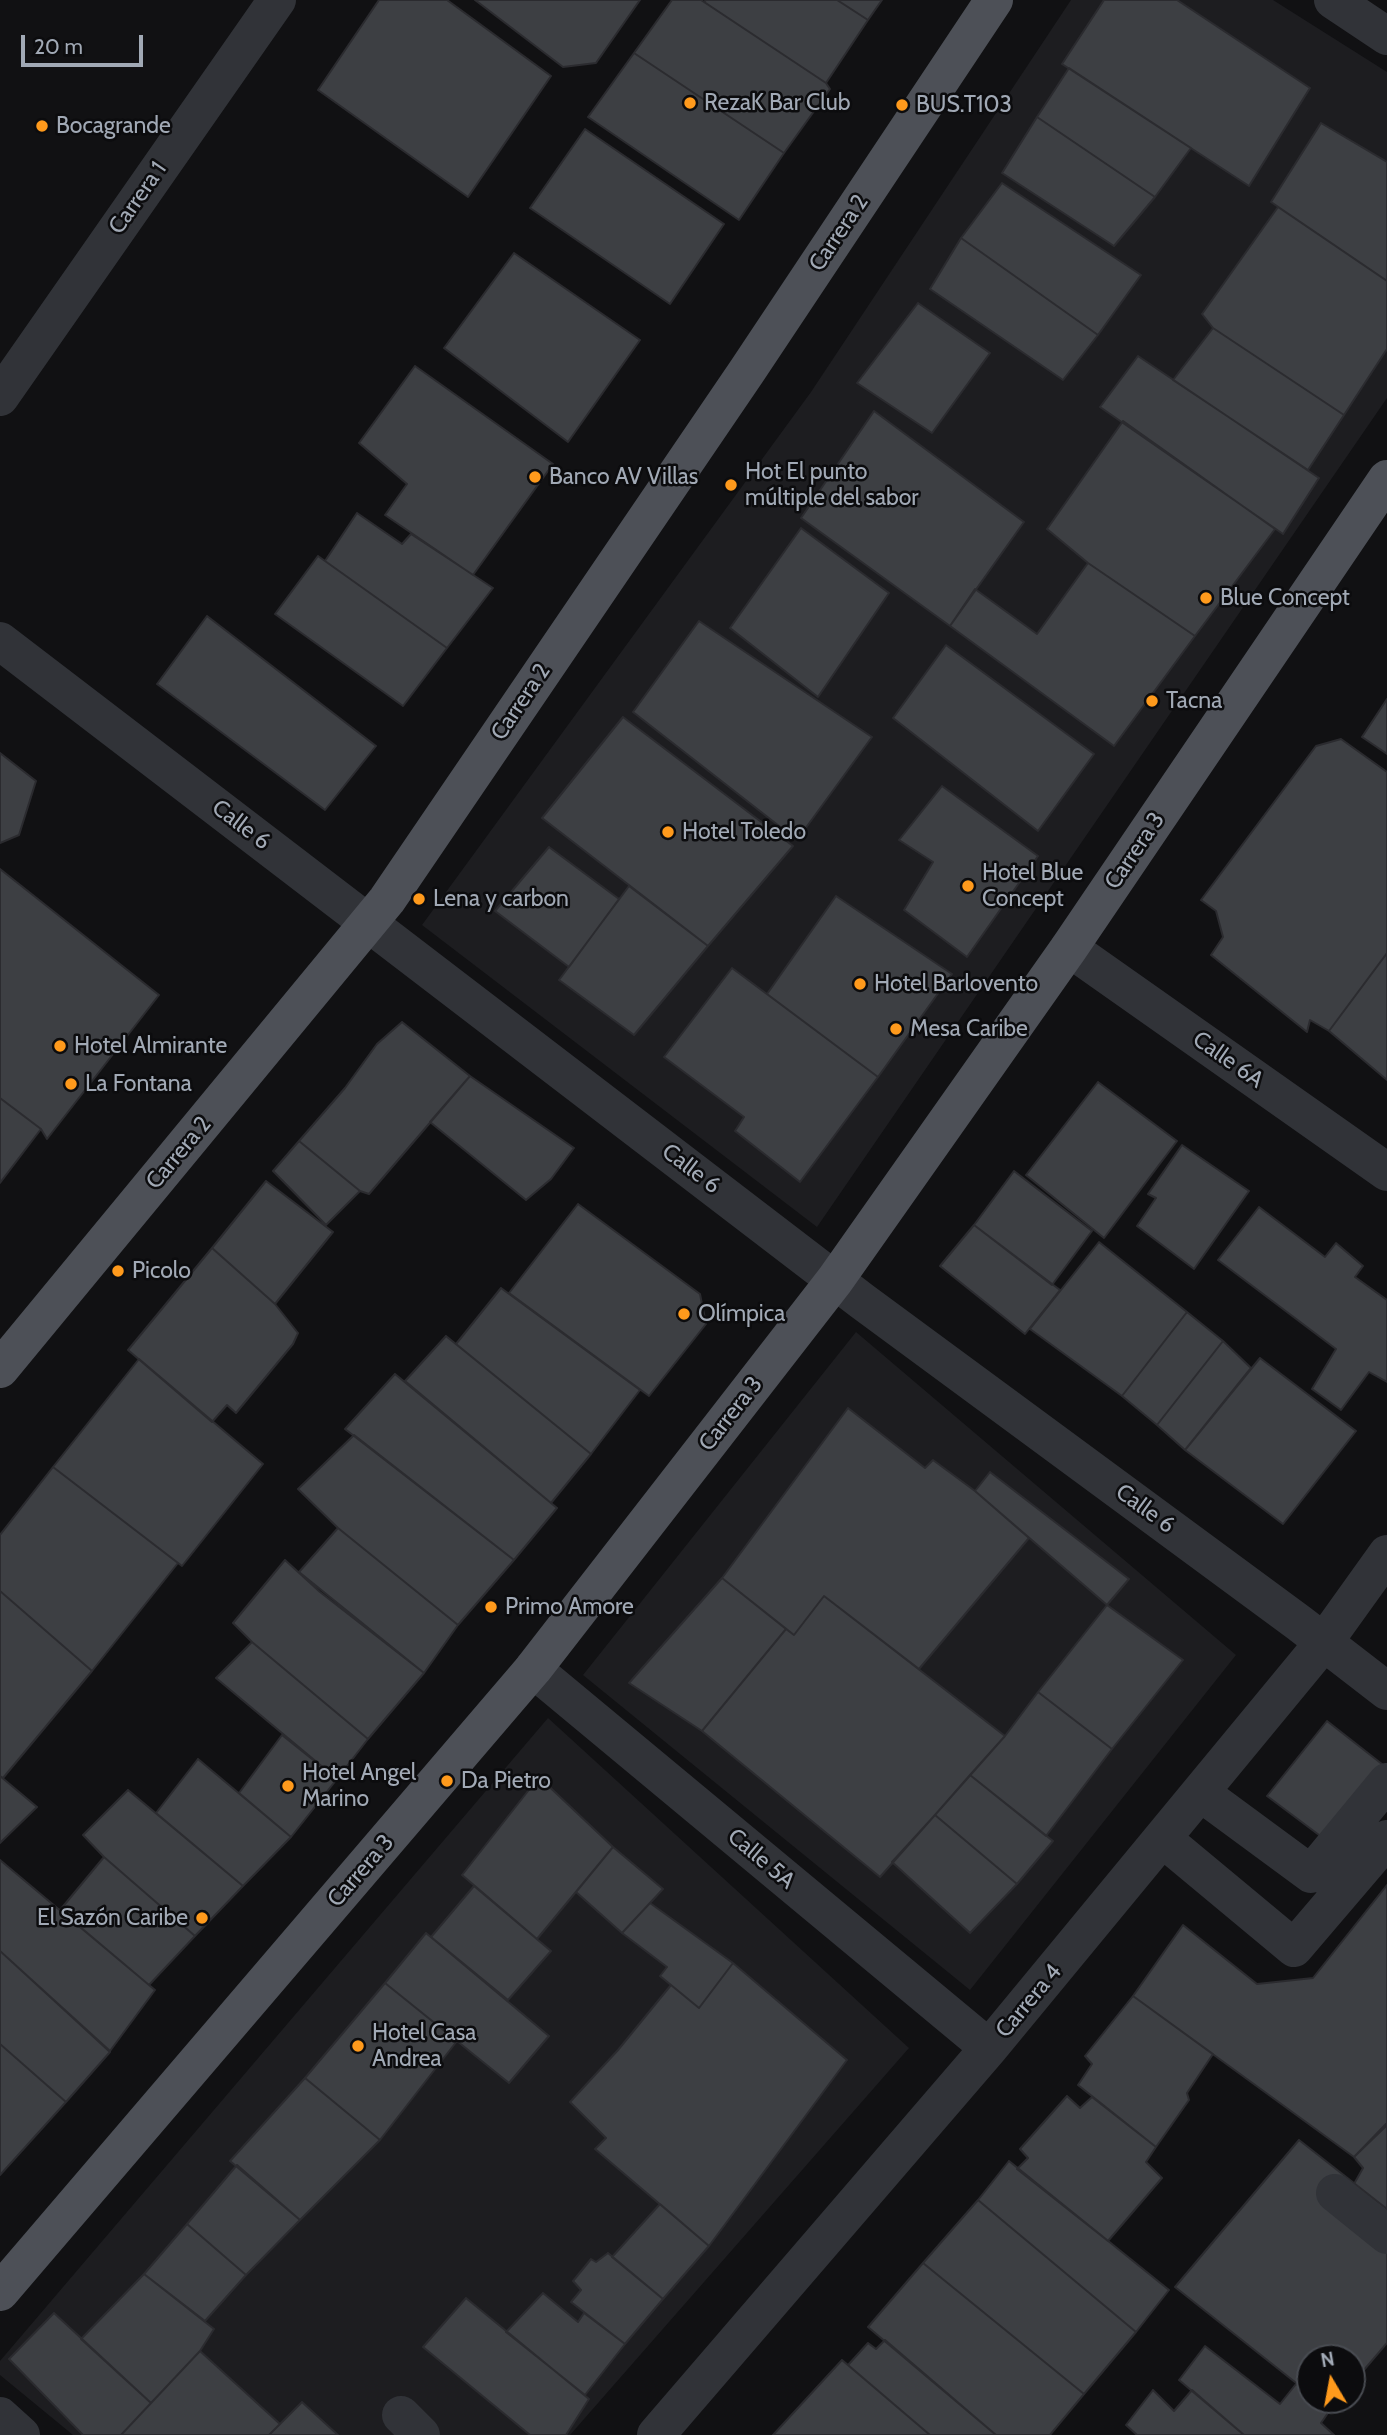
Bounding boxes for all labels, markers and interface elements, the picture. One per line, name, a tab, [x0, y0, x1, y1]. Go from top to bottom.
scale bar	[24, 21, 147, 65]
text: 20 m	[34, 34, 83, 59]
place label: RezaK Bar Club	[704, 89, 851, 117]
place label: BUS.T103	[916, 91, 1012, 119]
marker: RezaK Bar Club	[682, 95, 698, 111]
marker: BUS.T103	[894, 97, 910, 113]
place label: Bocagrande	[56, 112, 171, 140]
marker: Bocagrande	[34, 118, 50, 134]
street label: Carrera 1	[103, 156, 173, 240]
street label: Carrera 2	[803, 189, 875, 277]
place label: Hot El punto múltiple del sabor	[745, 458, 919, 512]
place label: Banco AV Villas	[549, 463, 698, 491]
marker: Banco AV Villas	[527, 469, 543, 485]
marker: Hot El punto múltiple del sabor	[723, 477, 739, 493]
place label: Blue Concept	[1220, 584, 1350, 612]
marker: Blue Concept	[1198, 590, 1214, 606]
street label: Carrera 2	[485, 658, 557, 746]
place label: Tacna	[1166, 687, 1222, 715]
marker: Tacna	[1144, 693, 1160, 709]
street label: Calle 6	[206, 794, 276, 856]
street label: Carrera 3	[1099, 807, 1171, 895]
place label: Hotel Toledo	[682, 818, 806, 846]
marker: Hotel Toledo	[660, 824, 676, 840]
place label: Hotel Blue Concept	[982, 859, 1083, 913]
marker: Hotel Blue Concept	[960, 878, 976, 894]
place label: Lena y carbon	[433, 885, 569, 913]
marker: Lena y carbon	[411, 891, 427, 907]
place label: Hotel Barlovento	[874, 970, 1038, 998]
marker: Hotel Barlovento	[852, 976, 868, 992]
place label: Mesa Caribe	[910, 1015, 1028, 1043]
marker: Mesa Caribe	[888, 1021, 904, 1037]
street label: Calle 6A	[1187, 1026, 1269, 1094]
place label: Hotel Almirante	[74, 1032, 227, 1060]
marker: Hotel Almirante	[52, 1038, 68, 1054]
place label: La Fontana	[85, 1070, 192, 1098]
marker: La Fontana	[63, 1076, 79, 1092]
street label: Carrera 2	[141, 1111, 217, 1195]
street label: Calle 6	[656, 1138, 726, 1200]
place label: Picolo	[132, 1257, 191, 1285]
marker: Picolo	[110, 1263, 126, 1279]
place label: Olímpica	[698, 1300, 785, 1328]
marker: Olímpica	[676, 1306, 692, 1322]
street label: Carrera 3	[693, 1371, 769, 1457]
street label: Calle 6	[1110, 1478, 1180, 1540]
place label: Primo Amore	[505, 1593, 634, 1621]
marker: Primo Amore	[483, 1599, 499, 1615]
place label: Hotel Angel Marino	[302, 1759, 416, 1813]
place label: Da Pietro	[461, 1767, 551, 1795]
marker: Da Pietro	[439, 1773, 455, 1789]
marker: Hotel Angel Marino	[280, 1778, 296, 1794]
street label: Calle 5A	[722, 1823, 800, 1895]
street label: Carrera 3	[322, 1829, 400, 1913]
place label: El Sazón Caribe	[37, 1904, 188, 1932]
marker: El Sazón Caribe	[194, 1910, 210, 1926]
street label: Carrera 4	[990, 1958, 1068, 2044]
place label: Hotel Casa Andrea	[372, 2019, 476, 2073]
marker: Hotel Casa Andrea	[350, 2038, 366, 2054]
north arrow	[1296, 2344, 1366, 2414]
text: N	[1319, 2347, 1336, 2372]

